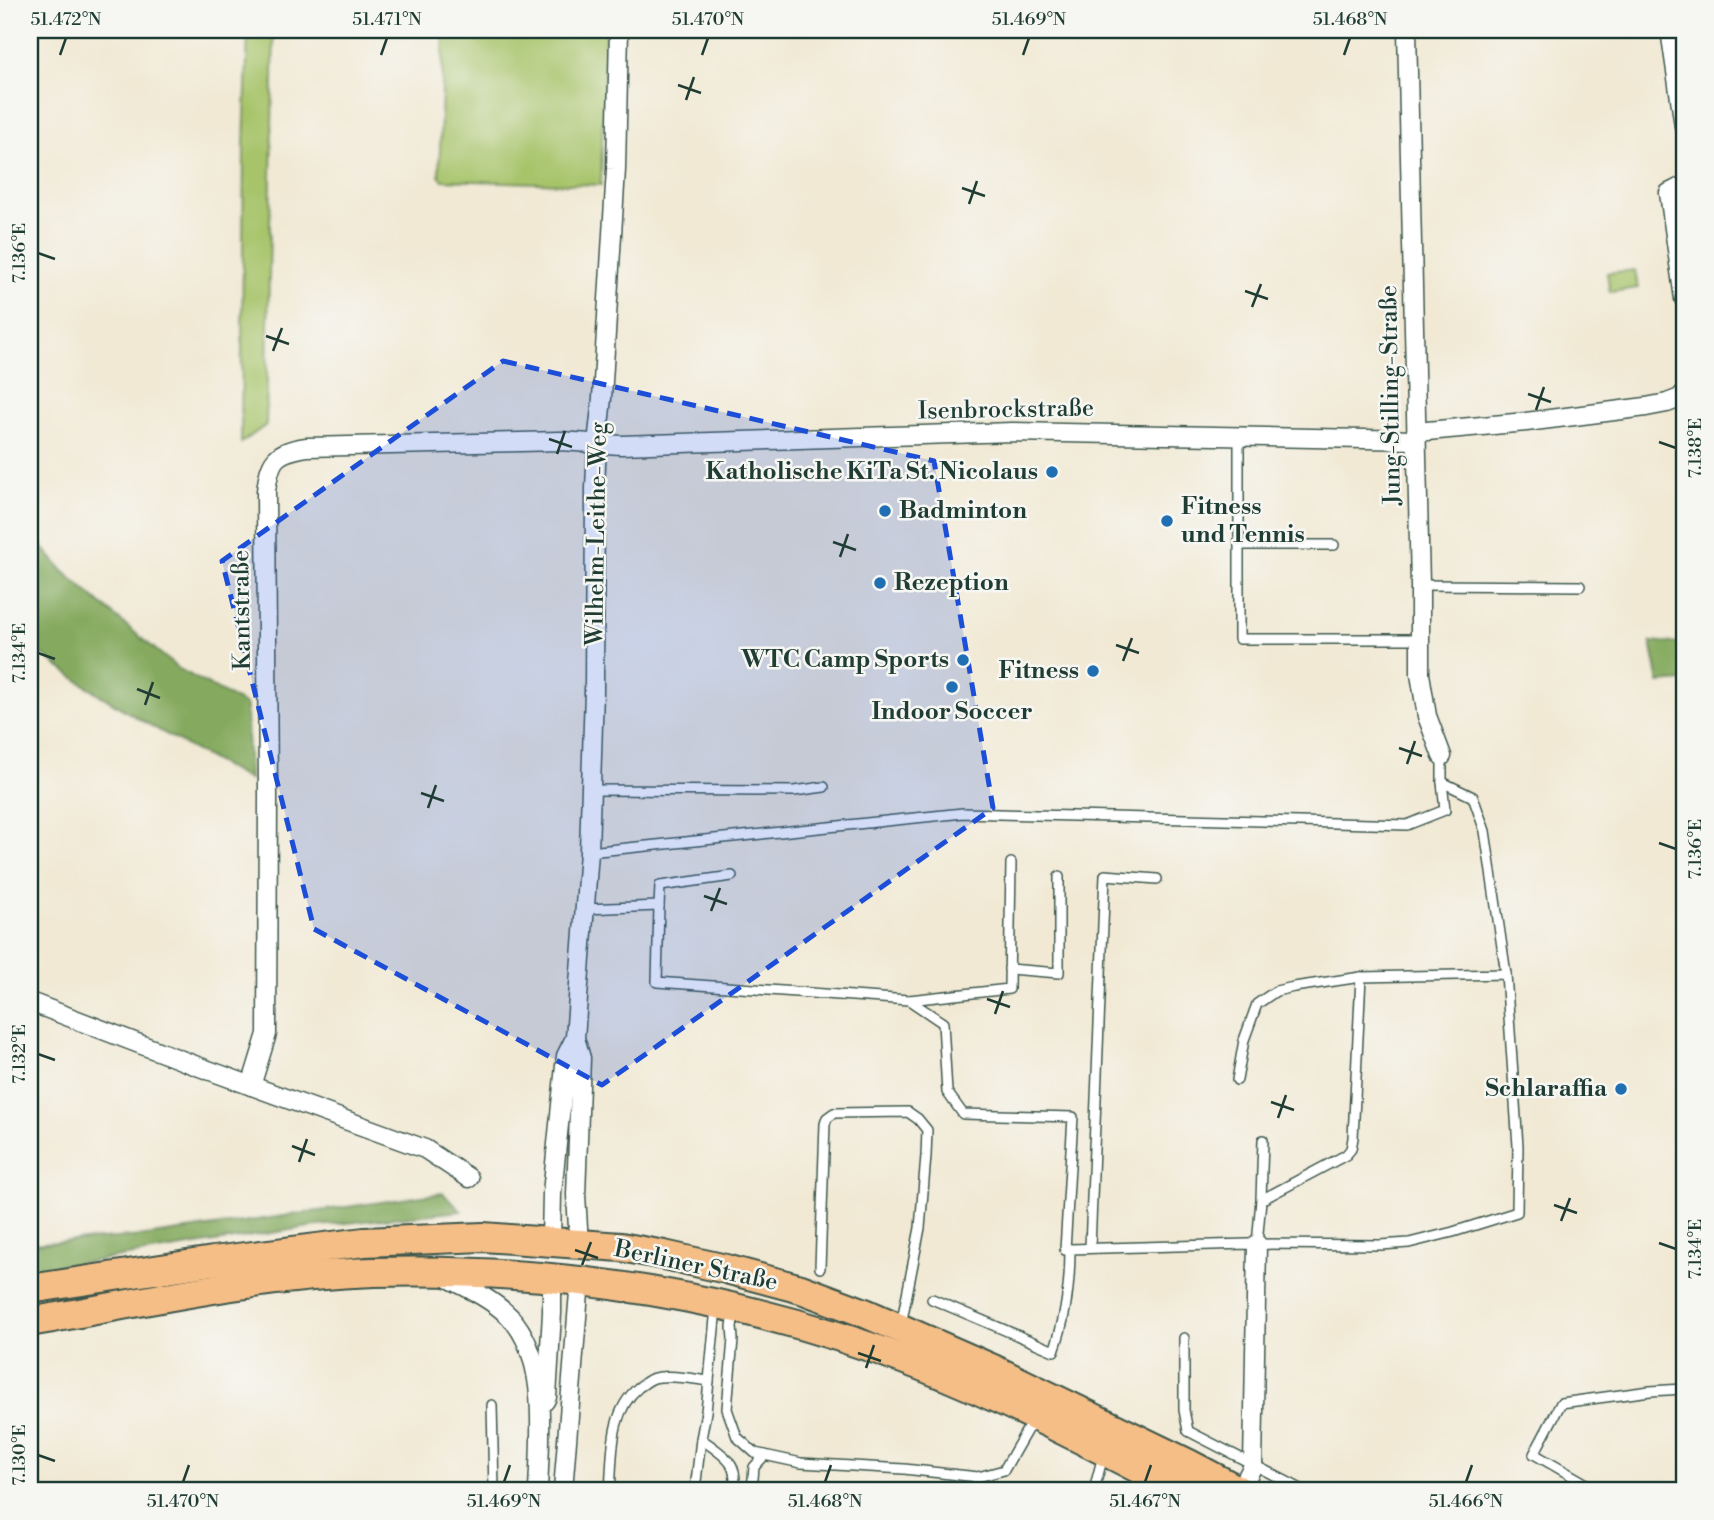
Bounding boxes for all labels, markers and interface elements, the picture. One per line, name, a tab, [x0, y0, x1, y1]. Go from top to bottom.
text: 51.472°N	[30, 8, 102, 31]
text: 51.471°N	[352, 8, 422, 31]
text: 51.470°N	[672, 8, 745, 31]
text: 51.469°N	[992, 8, 1067, 31]
text: 51.468°N	[1313, 8, 1388, 31]
text: 7.136°E	[8, 223, 31, 283]
street label: Jung-Stilling-Straße	[1374, 285, 1408, 506]
street label: Isenbrockstraße	[918, 393, 1094, 427]
text: 7.138°E	[1684, 418, 1707, 478]
street label: Wilhelm-Leithe-Weg	[580, 421, 614, 647]
place label: Katholische KiTa St. Nicolaus	[706, 457, 1038, 487]
marker: Katholische KiTa St. Nicolaus	[1044, 464, 1060, 480]
place label: Fitness und Tennis	[1181, 492, 1305, 550]
place label: Badminton	[899, 496, 1027, 526]
marker: Badminton	[877, 503, 893, 519]
marker: Fitness und Tennis	[1159, 513, 1175, 529]
street label: Kantstraße	[226, 549, 258, 671]
place label: Rezeption	[894, 568, 1009, 598]
marker: Rezeption	[872, 575, 888, 591]
text: 7.134°E	[8, 623, 31, 683]
place label: WTC Camp Sports	[740, 645, 949, 675]
marker: WTC Camp Sports	[955, 652, 971, 668]
place label: Fitness	[998, 656, 1079, 686]
marker: Fitness	[1085, 663, 1101, 679]
marker: Indoor Soccer	[944, 679, 960, 695]
place label: Indoor Soccer	[871, 697, 1033, 727]
text: 7.136°E	[1684, 819, 1707, 879]
text: 7.132°E	[8, 1024, 31, 1084]
place label: Schlaraffia	[1485, 1074, 1608, 1104]
marker: Schlaraffia	[1613, 1081, 1629, 1097]
text: 7.134°E	[1684, 1219, 1707, 1279]
street label: Berliner Straße	[611, 1234, 780, 1298]
text: 7.130°E	[8, 1424, 31, 1486]
text: 51.470°N	[147, 1490, 220, 1513]
text: 51.469°N	[467, 1490, 542, 1513]
text: 51.468°N	[788, 1490, 863, 1513]
text: 51.467°N	[1109, 1490, 1181, 1513]
text: 51.466°N	[1429, 1490, 1504, 1513]

